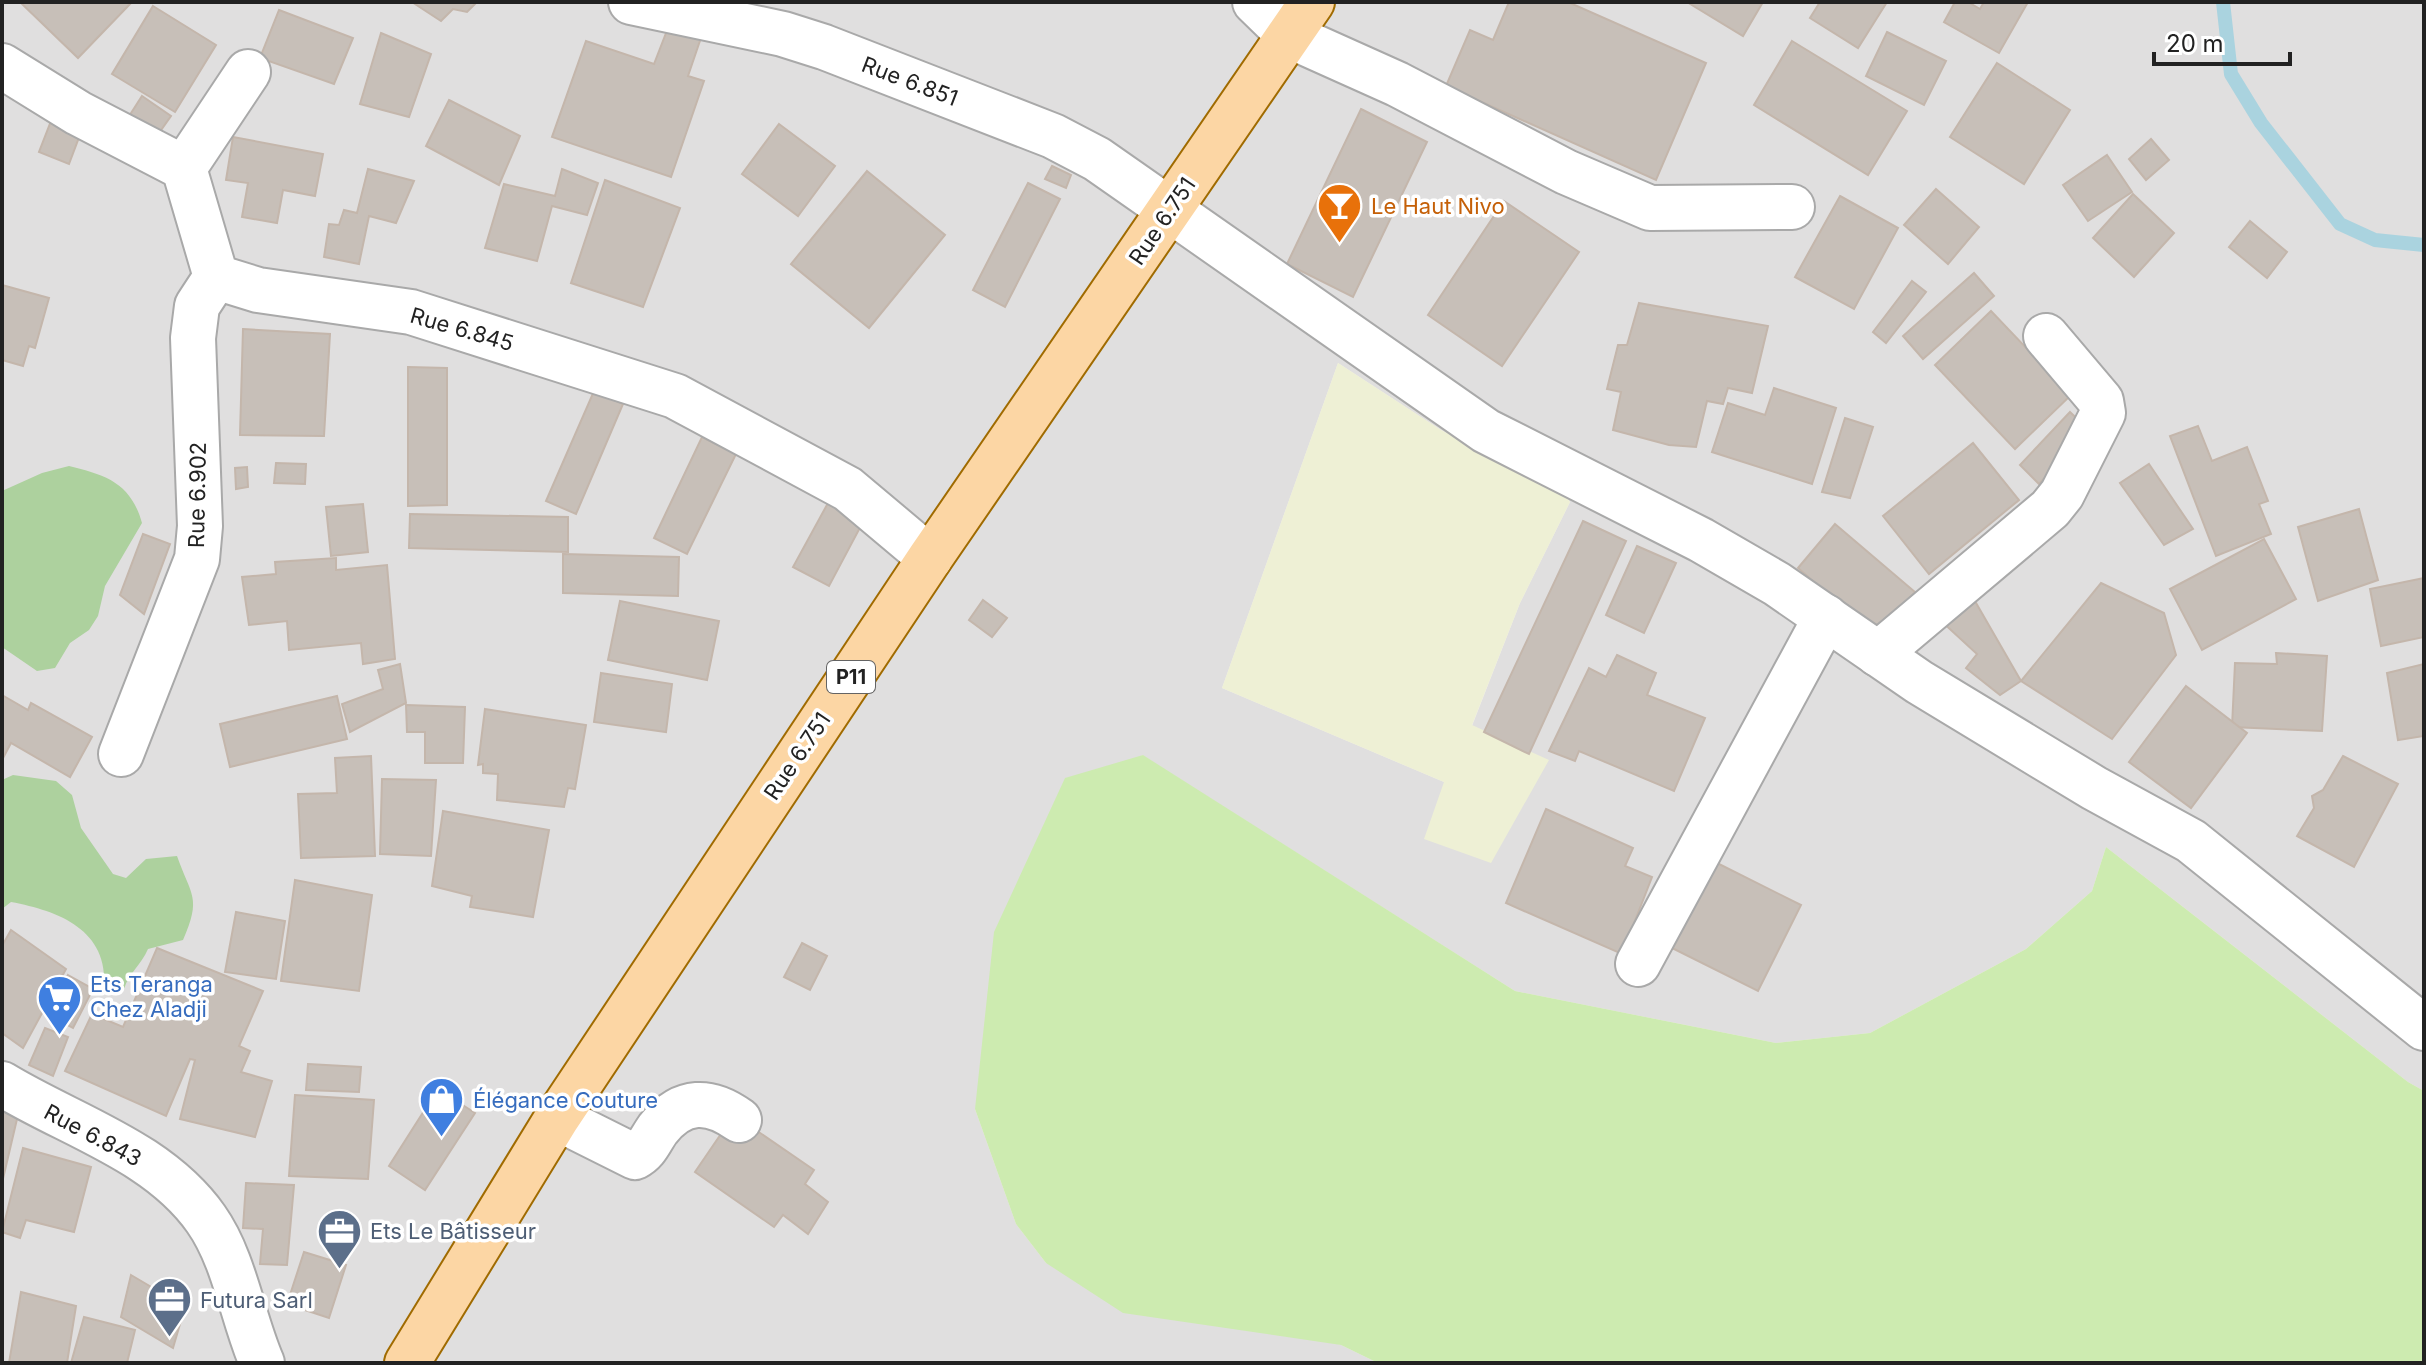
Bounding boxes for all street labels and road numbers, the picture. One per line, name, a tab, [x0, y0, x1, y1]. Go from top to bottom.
street label: Rue 6.851	[858, 51, 962, 111]
street label: Rue 6.751	[1123, 172, 1201, 270]
street label: Rue 6.845	[407, 302, 517, 356]
street label: Rue 6.902	[183, 442, 211, 548]
road number: P11	[827, 661, 875, 693]
street label: Rue 6.751	[758, 707, 836, 805]
street label: Rue 6.843	[40, 1099, 146, 1171]

